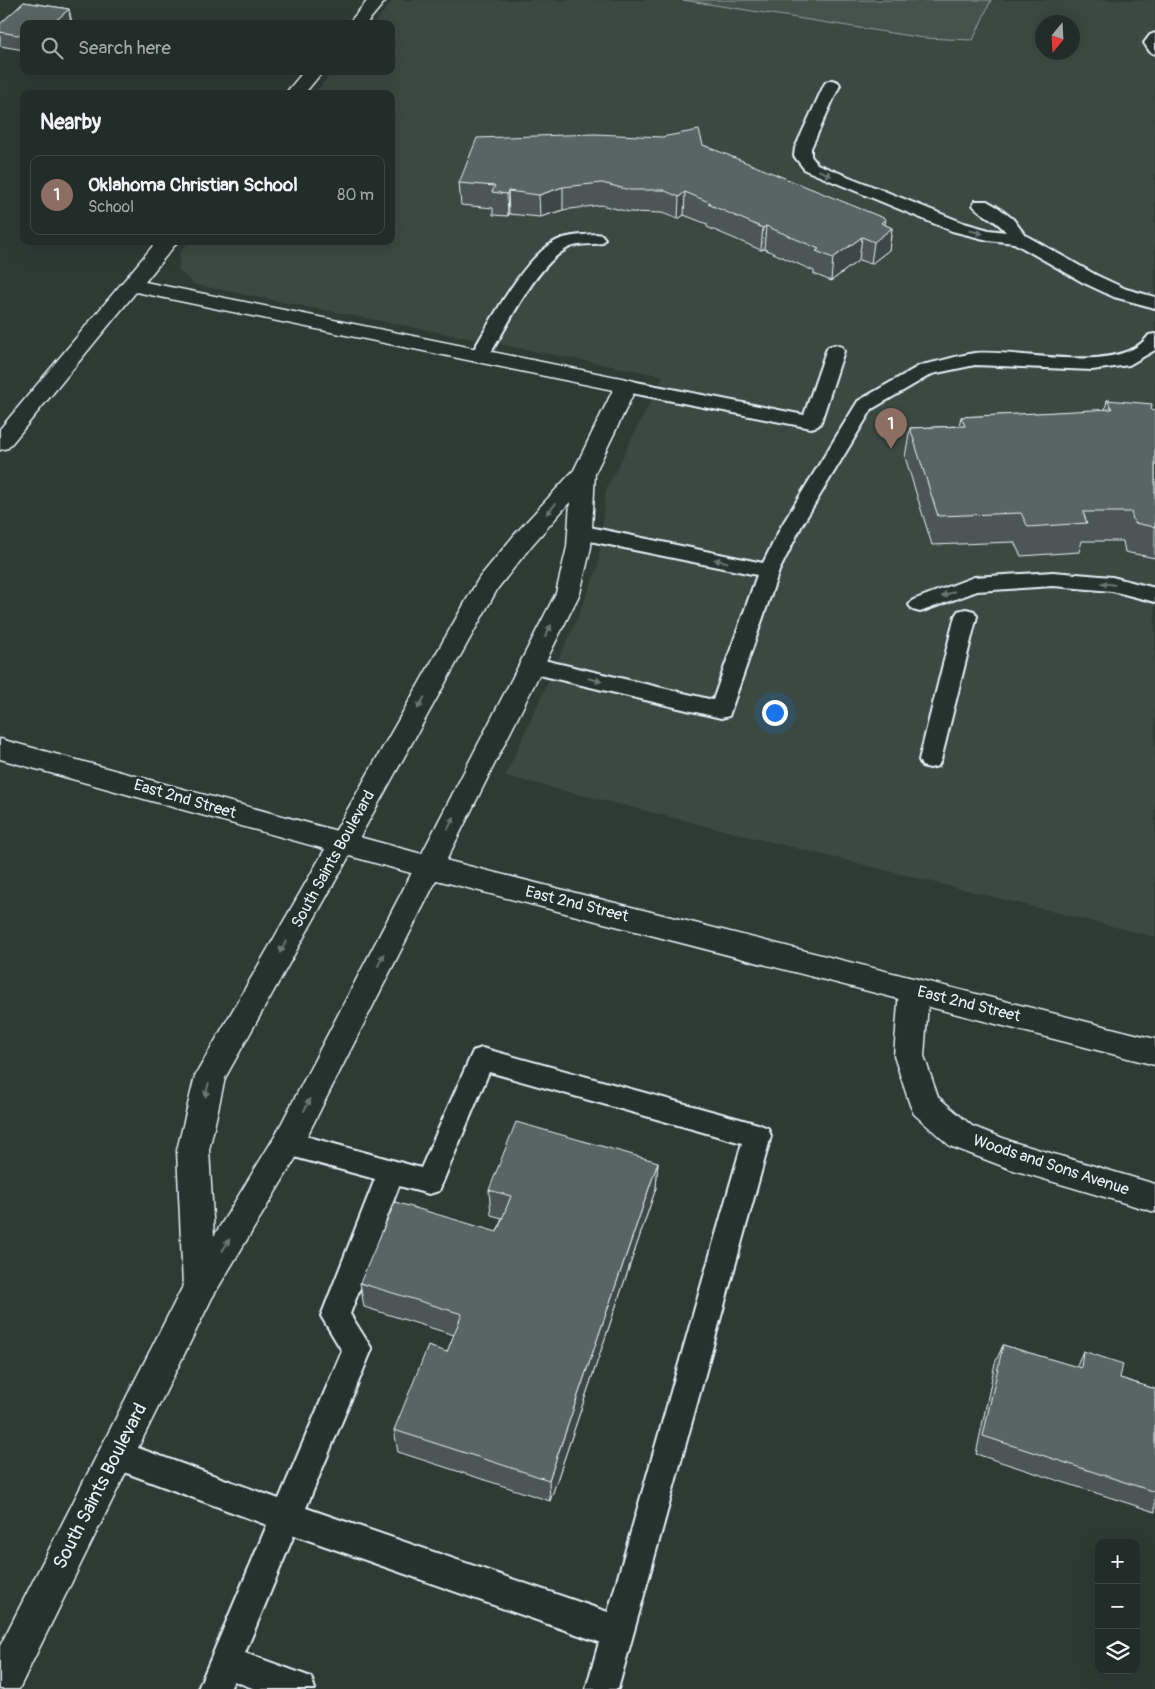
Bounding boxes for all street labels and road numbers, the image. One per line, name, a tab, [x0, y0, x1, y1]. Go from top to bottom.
street label: East 2nd Street	[132, 775, 239, 823]
street label: South Saints Boulevard	[287, 787, 379, 931]
street label: East 2nd Street	[523, 882, 631, 927]
street label: East 2nd Street	[915, 982, 1023, 1027]
street label: Woods and Sons Avenue	[970, 1130, 1132, 1200]
street label: South Saints Boulevard	[48, 1399, 152, 1573]

